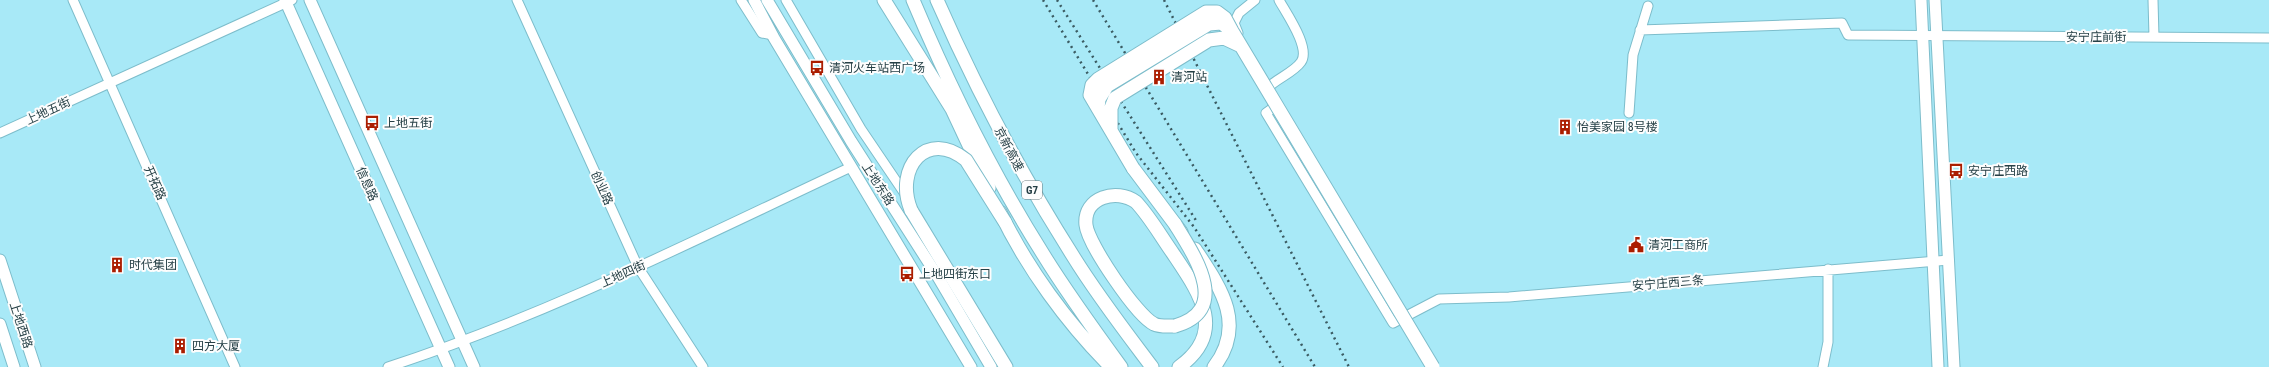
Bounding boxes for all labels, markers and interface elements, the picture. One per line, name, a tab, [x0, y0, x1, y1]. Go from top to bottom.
street label: 安宁庄前街	[2066, 30, 2126, 44]
bus stop icon: 清河火车站西广场	[808, 59, 826, 77]
place label: 清河火车站西广场	[829, 61, 925, 75]
building icon: 清河站	[1150, 68, 1168, 86]
place label: 清河站	[1171, 70, 1207, 84]
street label: 上地五街	[23, 95, 73, 127]
bus stop icon: 上地五街	[363, 114, 381, 132]
place label: 上地五街	[384, 116, 432, 130]
building icon: 怡美家园 8号楼	[1556, 118, 1574, 136]
place label: 怡美家园 8号楼	[1577, 120, 1658, 134]
street label: 京新高速	[992, 125, 1026, 173]
street label: 上地东路	[859, 160, 897, 208]
bus stop icon: 安宁庄西路	[1947, 162, 1965, 180]
street label: 开拓路	[141, 164, 169, 202]
place label: 安宁庄西路	[1968, 164, 2028, 178]
street label: 信息路	[353, 165, 381, 203]
street label: 创业路	[588, 169, 616, 207]
road number: G7	[1022, 181, 1042, 199]
public building icon: 清河工商所	[1627, 236, 1645, 254]
place label: 清河工商所	[1648, 238, 1708, 252]
building icon: 时代集团	[108, 256, 126, 274]
place label: 时代集团	[129, 258, 177, 272]
street label: 上地四街	[598, 258, 648, 290]
bus stop icon: 上地四街东口	[898, 265, 916, 283]
place label: 上地四街东口	[919, 267, 991, 281]
street label: 安宁庄西三条	[1632, 273, 1704, 293]
street label: 上地西路	[7, 300, 35, 350]
building icon: 四方大厦	[171, 337, 189, 355]
place label: 四方大厦	[192, 339, 240, 353]

